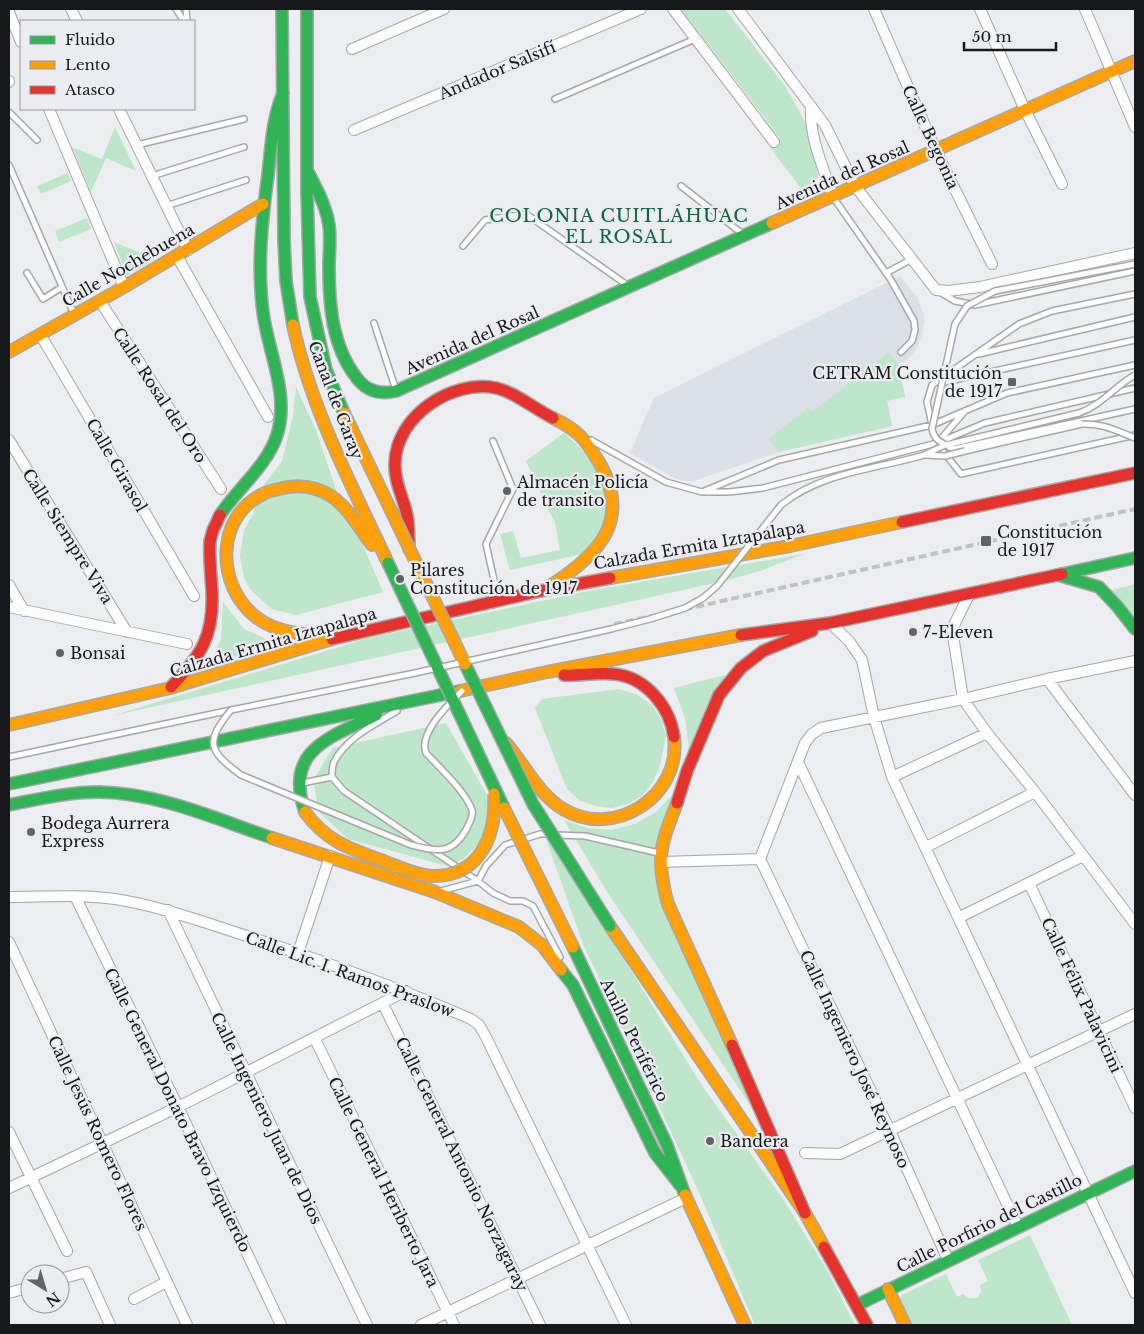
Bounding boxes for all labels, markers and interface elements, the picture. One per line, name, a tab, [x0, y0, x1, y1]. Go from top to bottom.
legend	[20, 20, 195, 110]
scale bar	[964, 20, 1056, 52]
text: 50 m	[972, 27, 1012, 46]
text: Fluido	[65, 30, 115, 49]
street label: Andador Salsifí	[435, 36, 559, 104]
text: Lento	[65, 55, 111, 74]
text: Atasco	[64, 80, 115, 99]
street label: Calle Begonia	[898, 82, 964, 192]
street label: Avenida del Rosal	[771, 136, 912, 214]
district label: COLONIA CUITLÁHUAC EL ROSAL	[489, 204, 749, 248]
street label: Calle Nochebuena	[58, 219, 198, 311]
street label: Avenida del Rosal	[401, 301, 542, 379]
street label: Calle Rosal del Oro	[109, 324, 211, 466]
street label: Canal de Garay	[304, 338, 368, 463]
place label: CETRAM Constitución de 1917	[812, 363, 1003, 401]
marker: CETRAM Constitución de 1917	[1006, 376, 1018, 388]
street label: Calle Girasol	[82, 415, 152, 515]
street label: Calle Siempre Viva	[18, 465, 118, 607]
place label: Almacén Policía de transito	[516, 472, 649, 510]
marker: Almacén Policía de transito	[501, 485, 513, 497]
street label: Calzada Ermita Iztapalapa	[592, 517, 806, 573]
place label: Constitución de 1917	[997, 522, 1102, 560]
marker: Constitución de 1917	[979, 534, 993, 548]
place label: Pilares Constitución de 1917	[410, 560, 578, 598]
marker: Pilares Constitución de 1917	[394, 573, 406, 585]
street label: Calzada Ermita Iztapalapa	[167, 603, 379, 681]
place label: 7-Eleven	[923, 622, 993, 642]
marker: 7-Eleven	[907, 626, 919, 638]
place label: Bonsai	[70, 643, 126, 663]
marker: Bonsai	[54, 647, 66, 659]
place label: Bodega Aurrera Express	[41, 813, 170, 851]
marker: Bodega Aurrera Express	[25, 826, 37, 838]
street label: Calle Félix Palavicini	[1037, 914, 1127, 1076]
street label: Calle Lic. I. Ramos Praslow	[243, 927, 457, 1021]
street label: Calle Ingeniero José Reynoso	[796, 947, 914, 1171]
street label: Calle General Donato Bravo Izquierdo	[100, 964, 256, 1256]
street label: Anillo Periférico	[596, 974, 674, 1105]
street label: Calle Ingeniero Juan de Dios	[207, 1009, 327, 1227]
street label: Calle Jesús Romero Flores	[44, 1032, 152, 1234]
street label: Calle General Antonio Norzagaray	[391, 1033, 533, 1295]
street label: Calle General Heriberto Jara	[324, 1074, 444, 1291]
place label: Bandera	[720, 1131, 789, 1151]
marker: Bandera	[704, 1135, 716, 1147]
street label: Calle Porfirio del Castillo	[893, 1169, 1085, 1277]
north arrow	[20, 1264, 70, 1314]
text: N	[42, 1288, 64, 1310]

